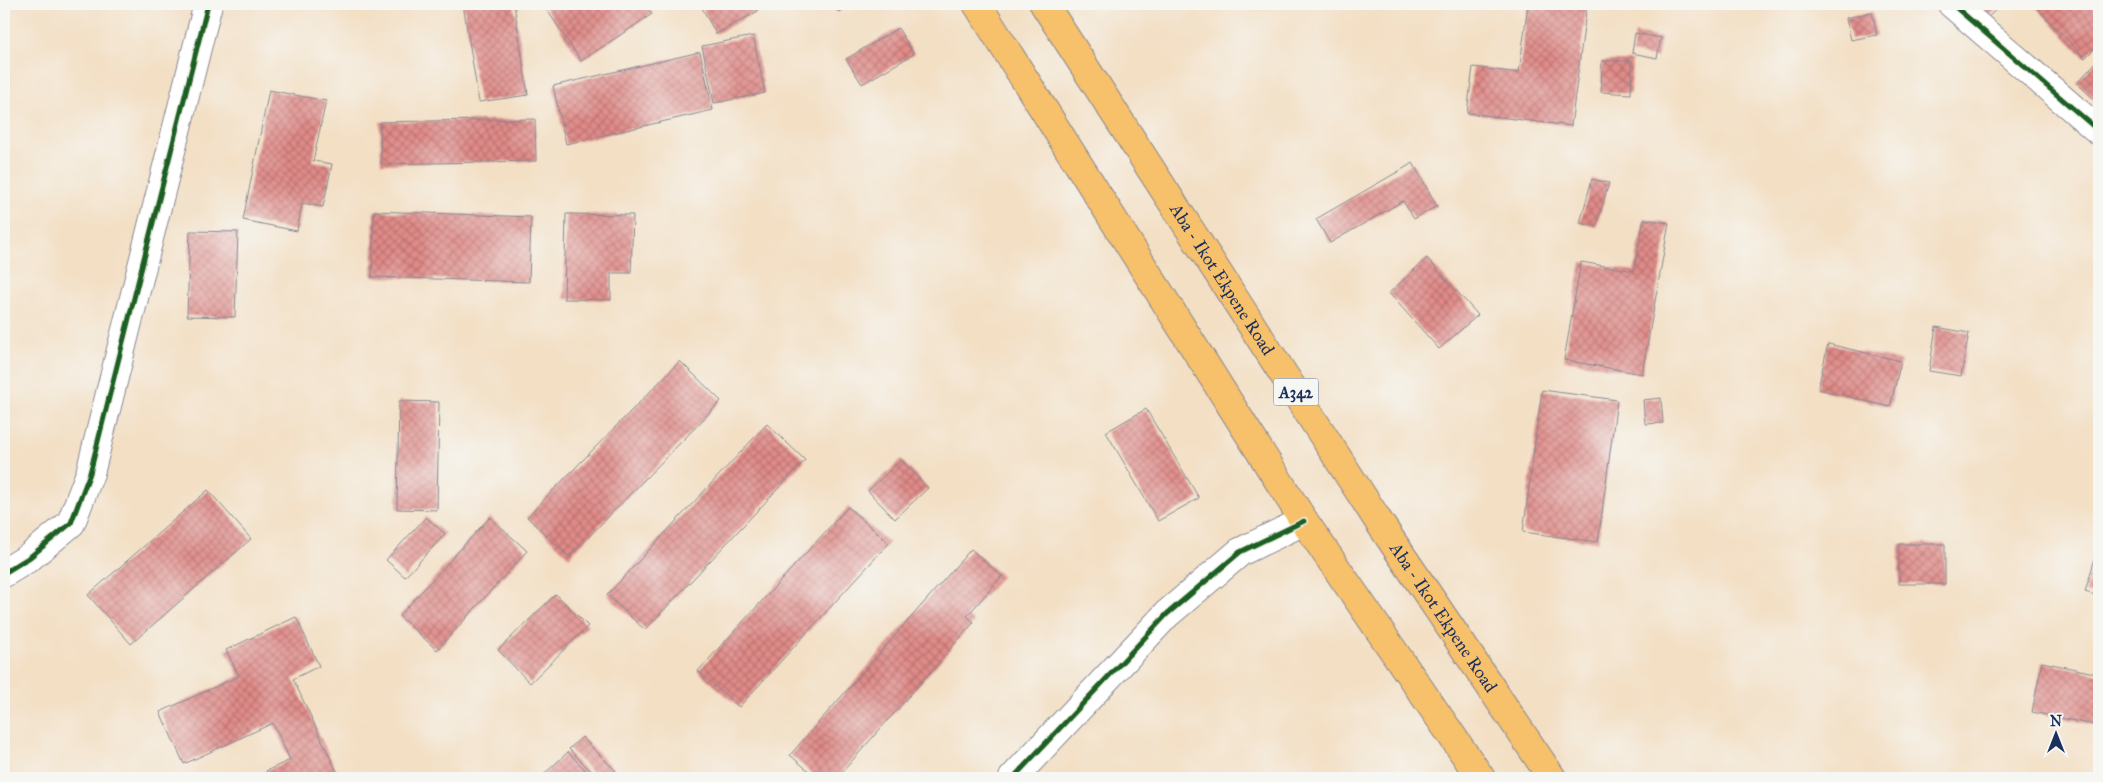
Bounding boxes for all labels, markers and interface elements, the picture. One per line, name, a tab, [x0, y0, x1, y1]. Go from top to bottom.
street label: Aba - Ikot Ekpene Road	[1164, 199, 1279, 359]
road number: A342	[1274, 378, 1318, 406]
street label: Aba - Ikot Ekpene Road	[1384, 537, 1502, 697]
north arrow	[2030, 710, 2080, 760]
text: N	[2050, 713, 2062, 730]

